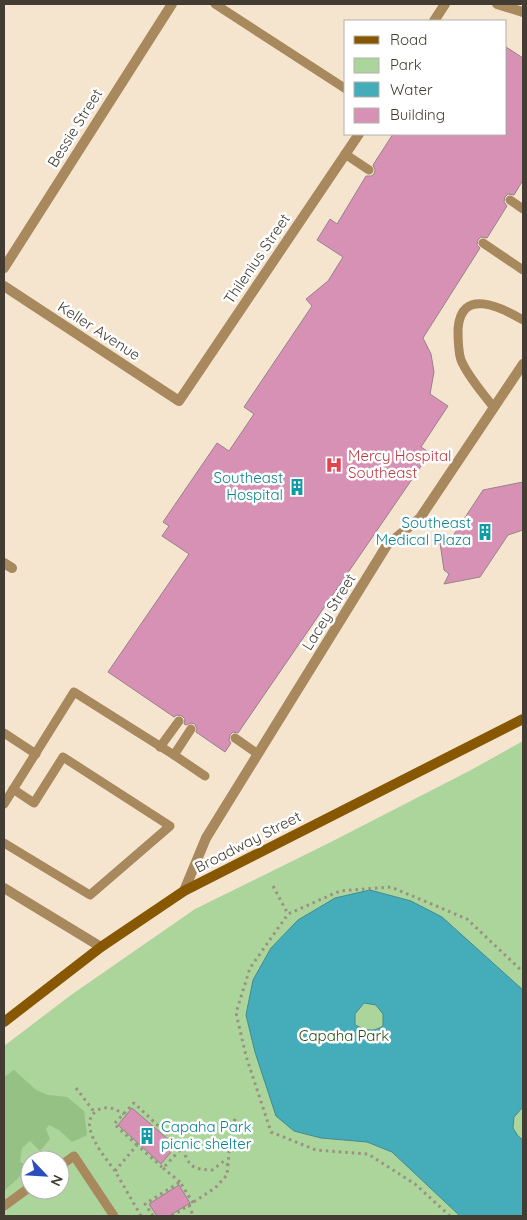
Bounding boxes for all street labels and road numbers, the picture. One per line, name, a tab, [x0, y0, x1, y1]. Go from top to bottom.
street label: Bessie Street	[43, 85, 106, 171]
street label: Thilenius Street	[219, 210, 294, 308]
street label: Keller Avenue	[54, 297, 144, 364]
street label: Lacey Street	[298, 570, 360, 654]
street label: Broadway Street	[192, 807, 304, 876]

